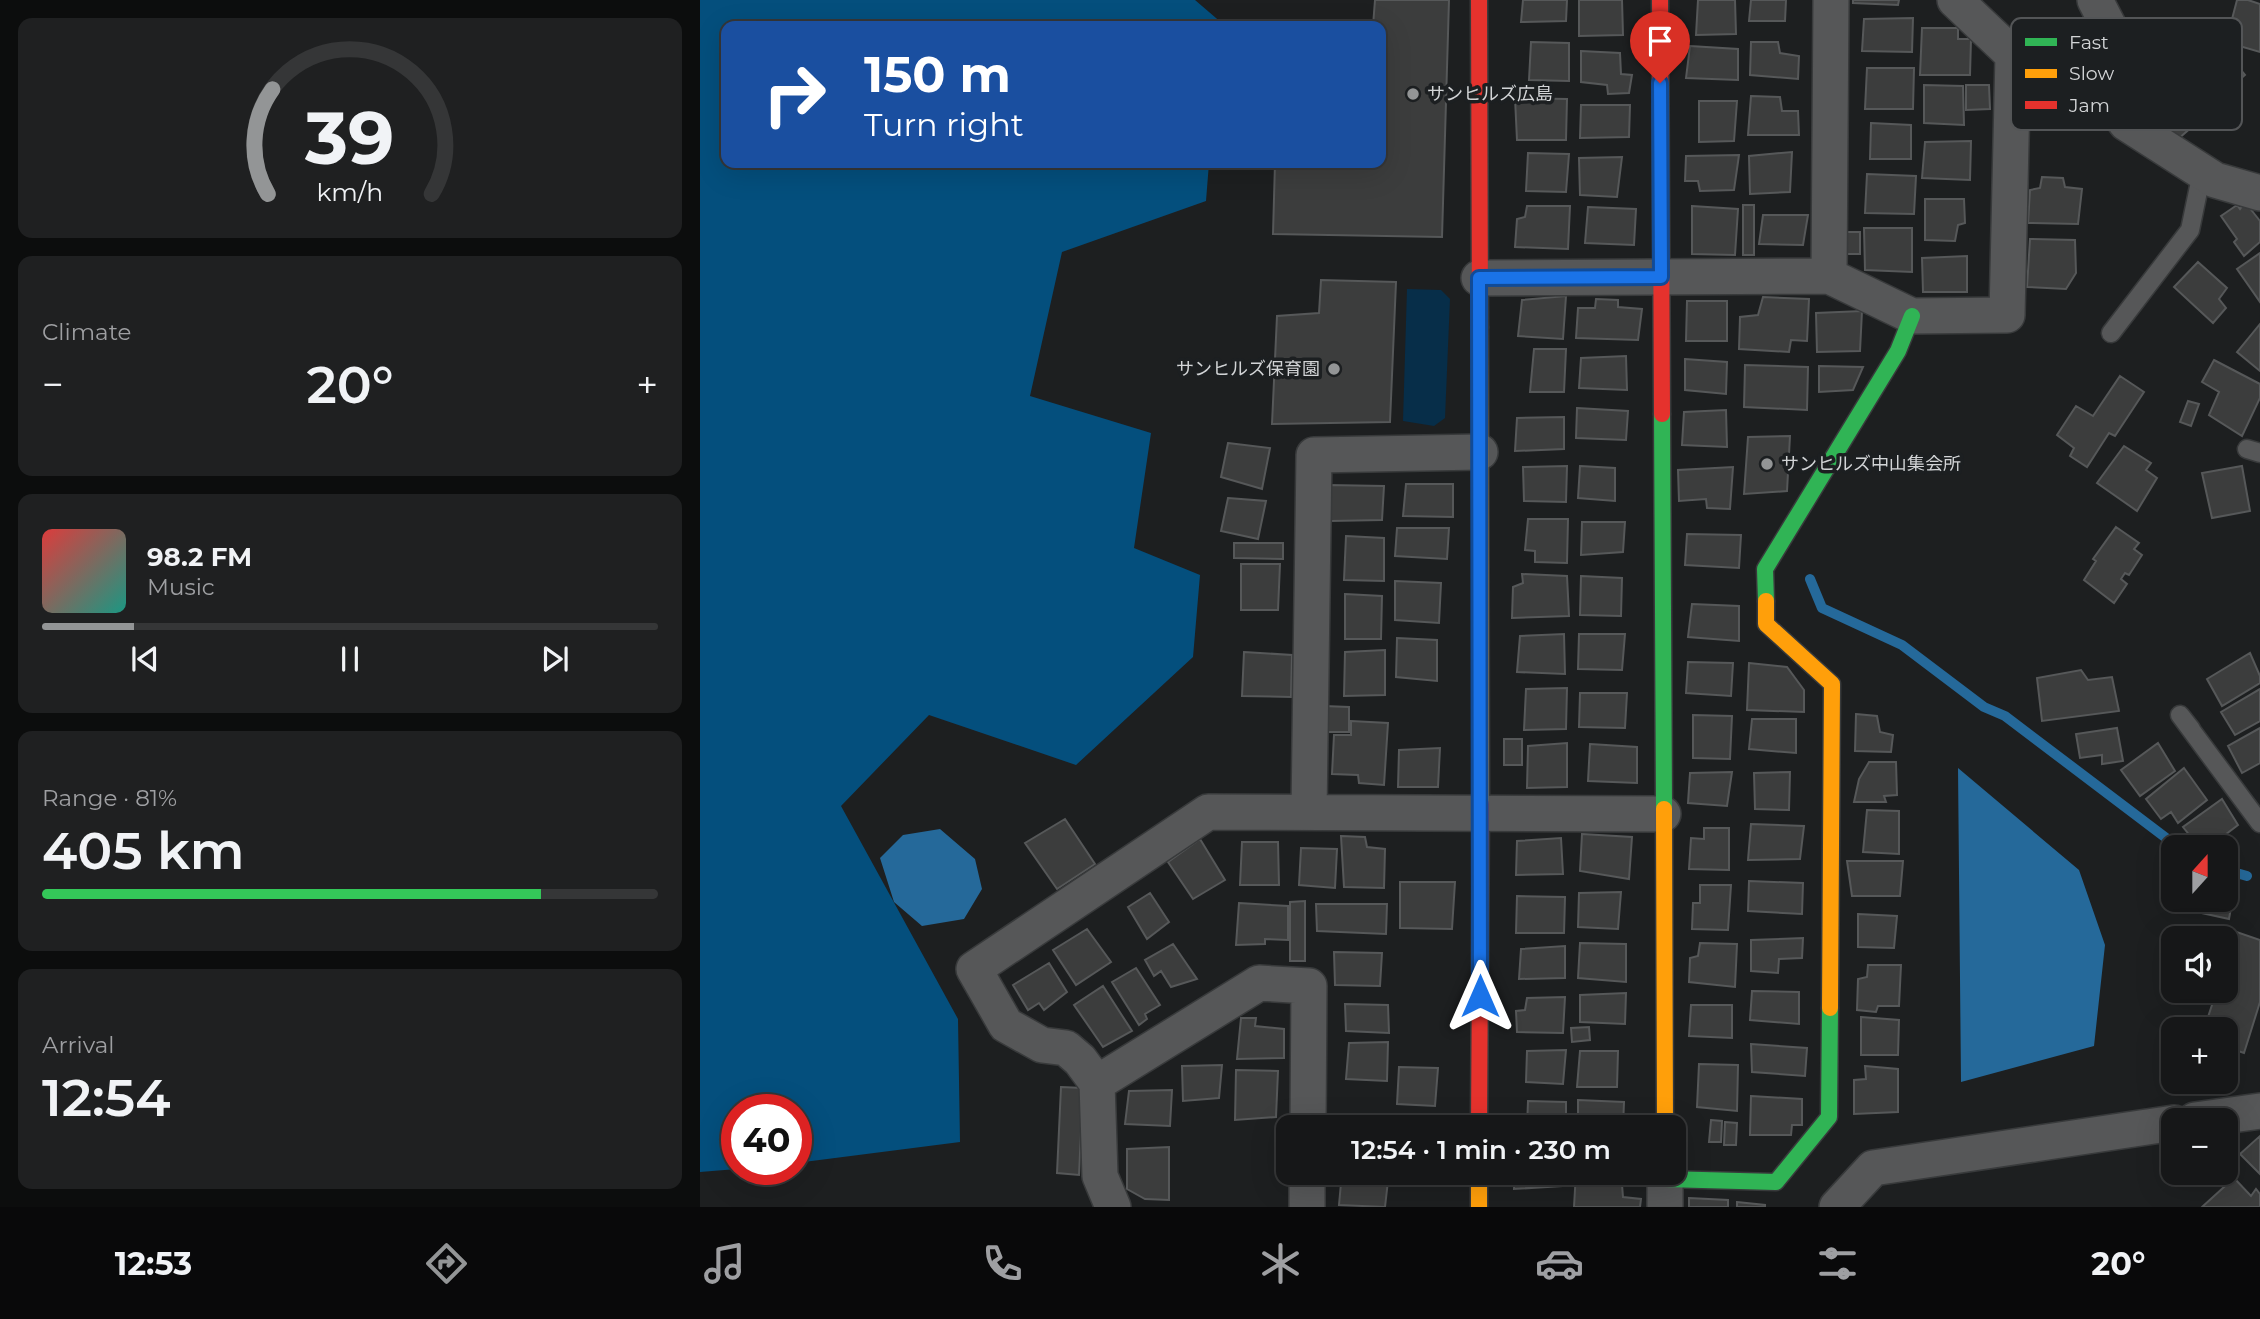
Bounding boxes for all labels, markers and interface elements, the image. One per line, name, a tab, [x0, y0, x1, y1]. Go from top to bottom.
pin	[1630, 11, 1690, 83]
legend	[2011, 18, 2242, 130]
icon: arrive	[1641, 22, 1679, 60]
text: Fast	[2069, 31, 2109, 54]
text: 150 m	[864, 45, 1011, 104]
icon: right	[749, 49, 840, 140]
text: Slow	[2069, 62, 2114, 85]
place label: サンヒルズ広島	[1427, 83, 1553, 105]
marker: サンヒルズ広島	[1405, 86, 1421, 102]
text: 39	[304, 94, 395, 182]
text: Jam	[2068, 94, 2110, 117]
text: Turn right	[864, 105, 1024, 144]
text: km/h	[317, 177, 383, 207]
text: Climate	[42, 318, 131, 346]
text: 20°	[306, 353, 394, 416]
place label: サンヒルズ保育園	[1176, 358, 1320, 380]
text: −	[42, 361, 64, 408]
text: +	[636, 361, 658, 408]
marker: サンヒルズ保育園	[1326, 361, 1342, 377]
place label: サンヒルズ中山集会所	[1781, 453, 1961, 475]
marker: サンヒルズ中山集会所	[1759, 456, 1775, 472]
text: 98.2 FM	[147, 541, 252, 573]
text: Music	[147, 573, 215, 601]
icon: previous	[126, 640, 164, 678]
icon: pause	[331, 640, 369, 678]
icon: next	[536, 640, 574, 678]
text: Range · 81%	[42, 784, 177, 812]
text: 405 km	[42, 819, 245, 882]
north arrow	[2161, 835, 2238, 912]
map controls	[2161, 835, 2238, 1185]
button: sound	[2161, 926, 2238, 1003]
position arrow	[1443, 959, 1517, 1033]
button: +	[2161, 1017, 2238, 1094]
text: Arrival	[42, 1031, 115, 1059]
text: 12:54	[42, 1066, 170, 1129]
speed limit sign: 40	[721, 1094, 812, 1185]
button: −	[2161, 1108, 2238, 1185]
text: 12:54 · 1 min · 230 m	[1351, 1134, 1611, 1166]
icon: directions	[422, 1239, 471, 1288]
icon: music	[700, 1239, 749, 1288]
icon: phone	[978, 1239, 1027, 1288]
icon: climate	[1256, 1239, 1305, 1288]
icon: car	[1535, 1239, 1584, 1288]
icon: filters	[1813, 1239, 1862, 1288]
text: 12:53	[115, 1244, 192, 1283]
text: 20°	[2091, 1244, 2145, 1283]

